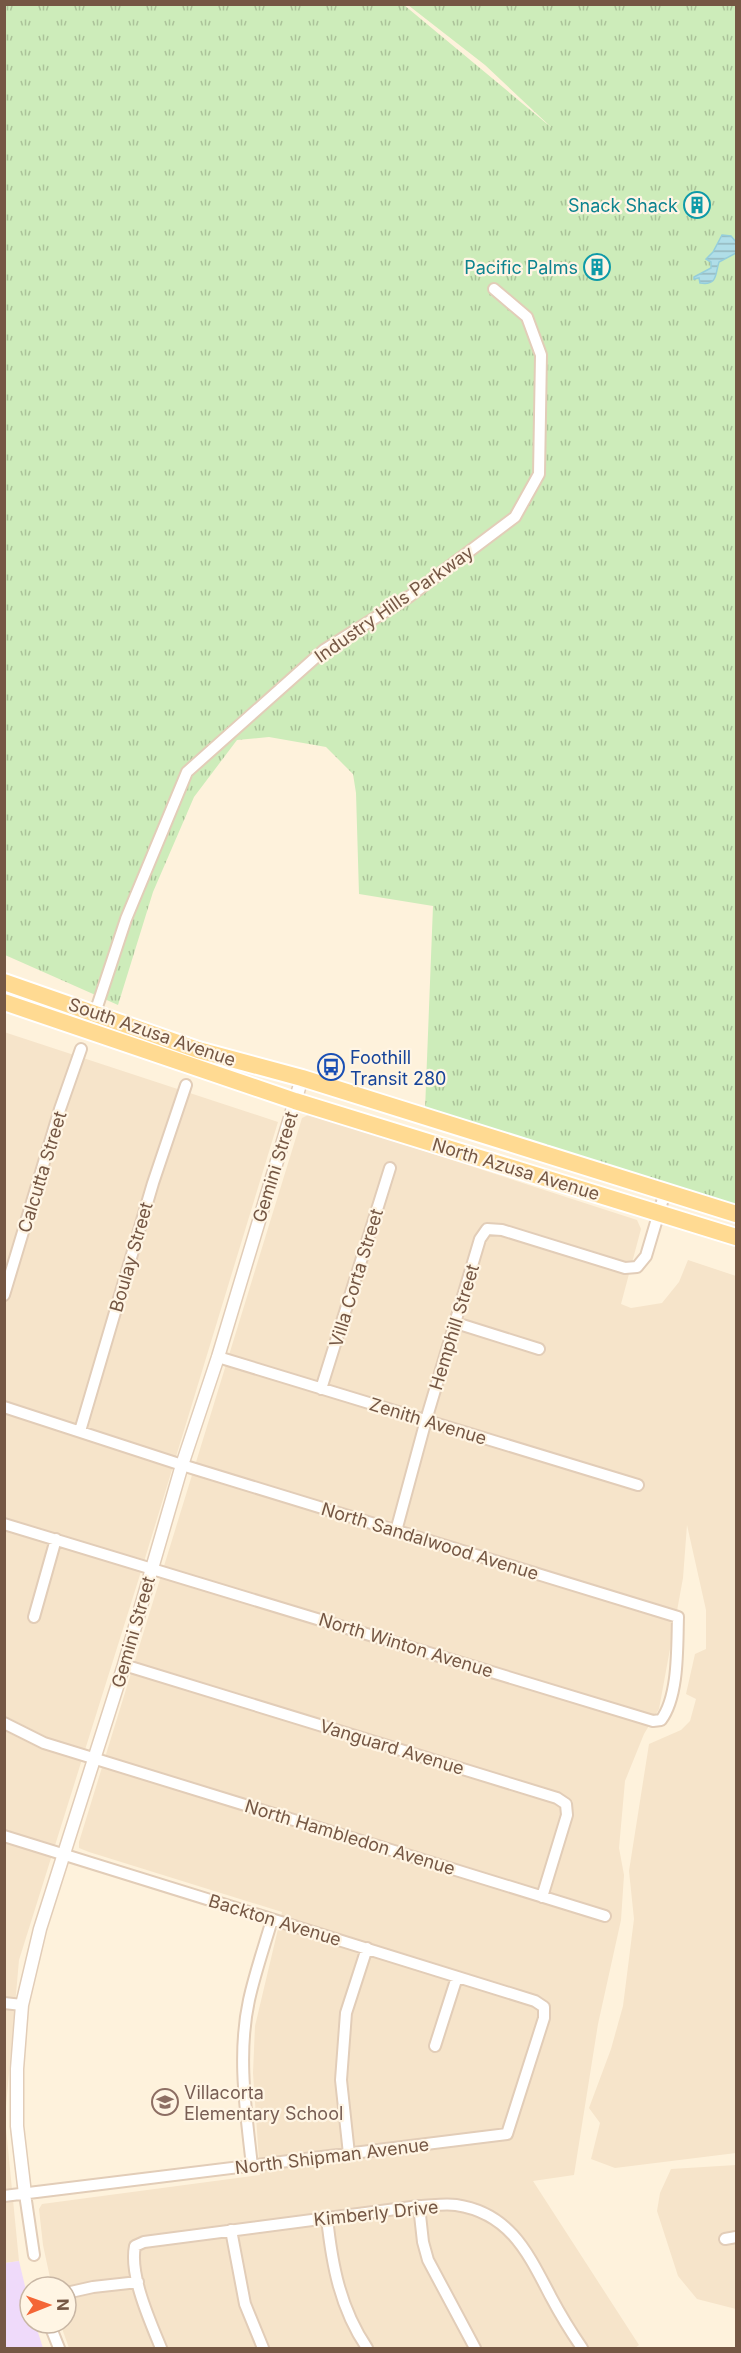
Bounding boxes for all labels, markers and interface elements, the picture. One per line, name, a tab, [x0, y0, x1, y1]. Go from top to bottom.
building icon: Snack Shack	[682, 190, 712, 220]
place label: Snack Shack	[568, 195, 678, 216]
building icon: Pacific Palms	[582, 252, 612, 282]
place label: Pacific Palms	[464, 257, 578, 278]
street label: Industry Hills Parkway	[311, 541, 477, 667]
street label: South Azusa Avenue	[66, 994, 238, 1070]
place label: Foothill Transit 280	[350, 1047, 446, 1089]
bus stop icon: Foothill Transit 280	[316, 1052, 346, 1082]
street label: Calcutta Street	[14, 1109, 70, 1235]
street label: Gemini Street	[248, 1109, 302, 1225]
street label: North Azusa Avenue	[430, 1134, 602, 1204]
street label: Boulay Street	[105, 1200, 157, 1314]
street label: Villa Corta Street	[325, 1206, 387, 1350]
street label: Hemphill Street	[425, 1262, 483, 1392]
street label: Zenith Avenue	[367, 1393, 489, 1449]
street label: North Sandalwood Avenue	[319, 1498, 541, 1584]
street label: Gemini Street	[107, 1574, 159, 1690]
street label: North Winton Avenue	[316, 1608, 496, 1682]
street label: Vanguard Avenue	[317, 1715, 467, 1779]
street label: North Hambledon Avenue	[242, 1795, 458, 1879]
street label: Backton Avenue	[206, 1890, 344, 1950]
place label: Villacorta Elementary School	[184, 2082, 343, 2124]
school or university icon: Villacorta Elementary School	[150, 2087, 180, 2117]
street label: North Shipman Avenue	[234, 2134, 430, 2178]
street label: Kimberly Drive	[313, 2196, 439, 2230]
north arrow	[18, 2275, 78, 2335]
text: N	[53, 2298, 73, 2311]

